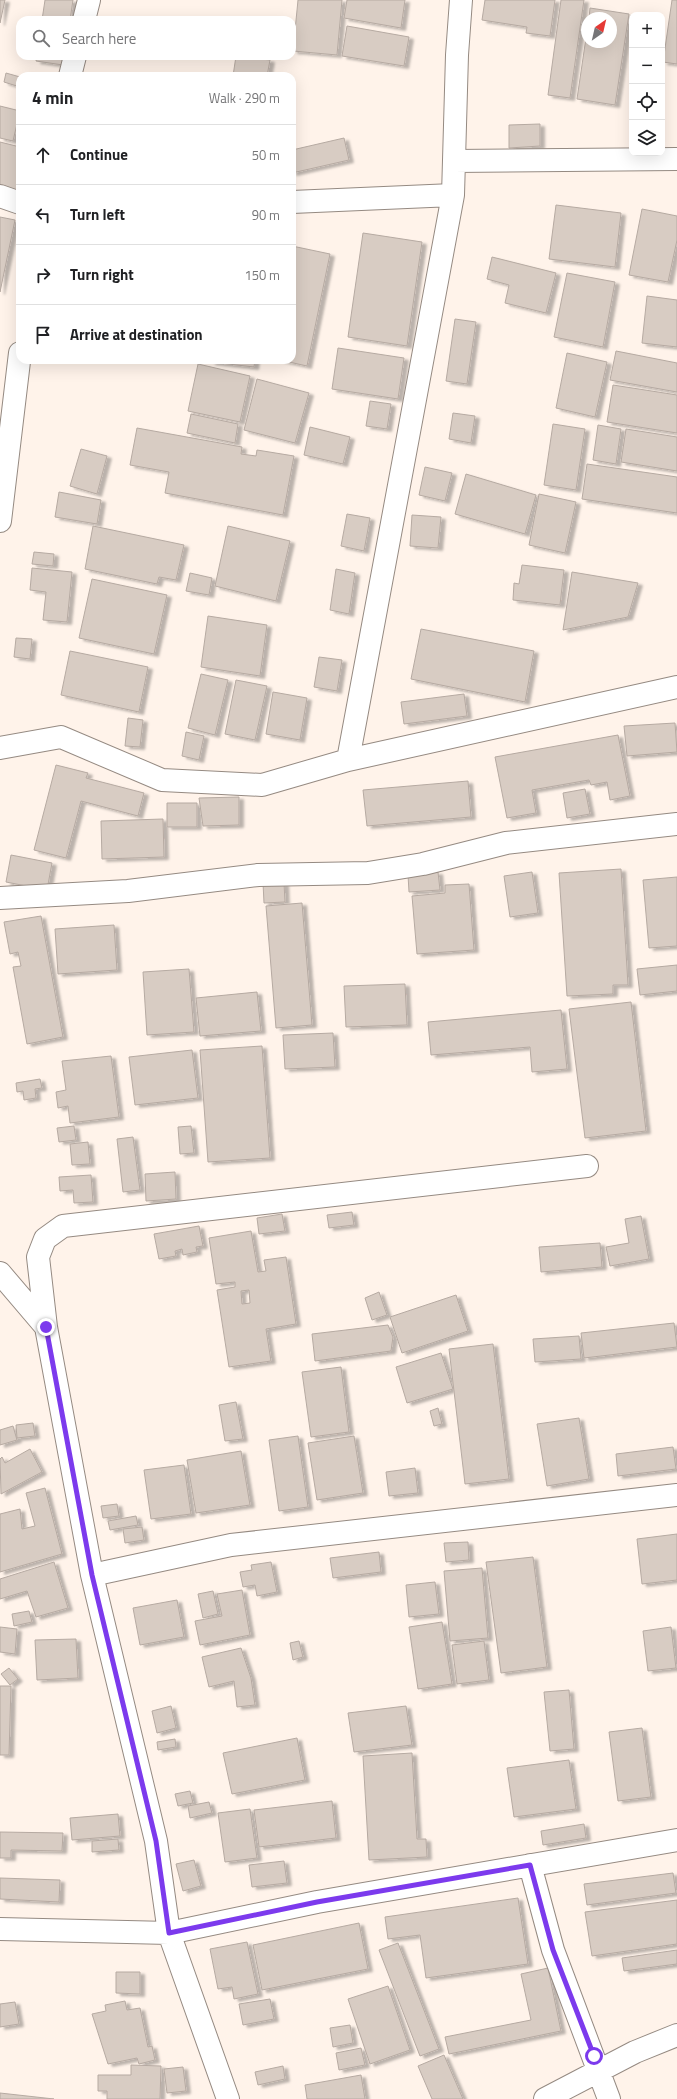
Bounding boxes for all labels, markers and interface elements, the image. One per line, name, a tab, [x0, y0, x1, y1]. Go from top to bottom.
north arrow	[581, 12, 617, 48]
map controls	[629, 12, 665, 156]
button: +	[629, 12, 665, 48]
search box	[16, 16, 296, 60]
icon: search	[30, 27, 52, 49]
text: Search here	[62, 27, 136, 50]
button: −	[629, 48, 665, 84]
button: locate	[629, 84, 665, 120]
text: 4 min	[32, 85, 73, 111]
text: Walk · 290 m	[209, 88, 280, 108]
button: layers	[629, 120, 665, 156]
text: Continue	[70, 143, 128, 166]
icon: ahead	[32, 144, 54, 166]
text: 50 m	[252, 145, 280, 165]
text: Turn left	[70, 203, 125, 226]
icon: left	[32, 204, 54, 226]
text: 90 m	[252, 205, 280, 225]
text: Turn right	[70, 263, 134, 286]
icon: right	[32, 264, 54, 286]
text: 150 m	[244, 265, 280, 285]
text: Arrive at destination	[70, 323, 203, 346]
icon: arrive	[32, 324, 54, 346]
route end	[37, 1318, 55, 1336]
route start	[585, 2047, 603, 2065]

